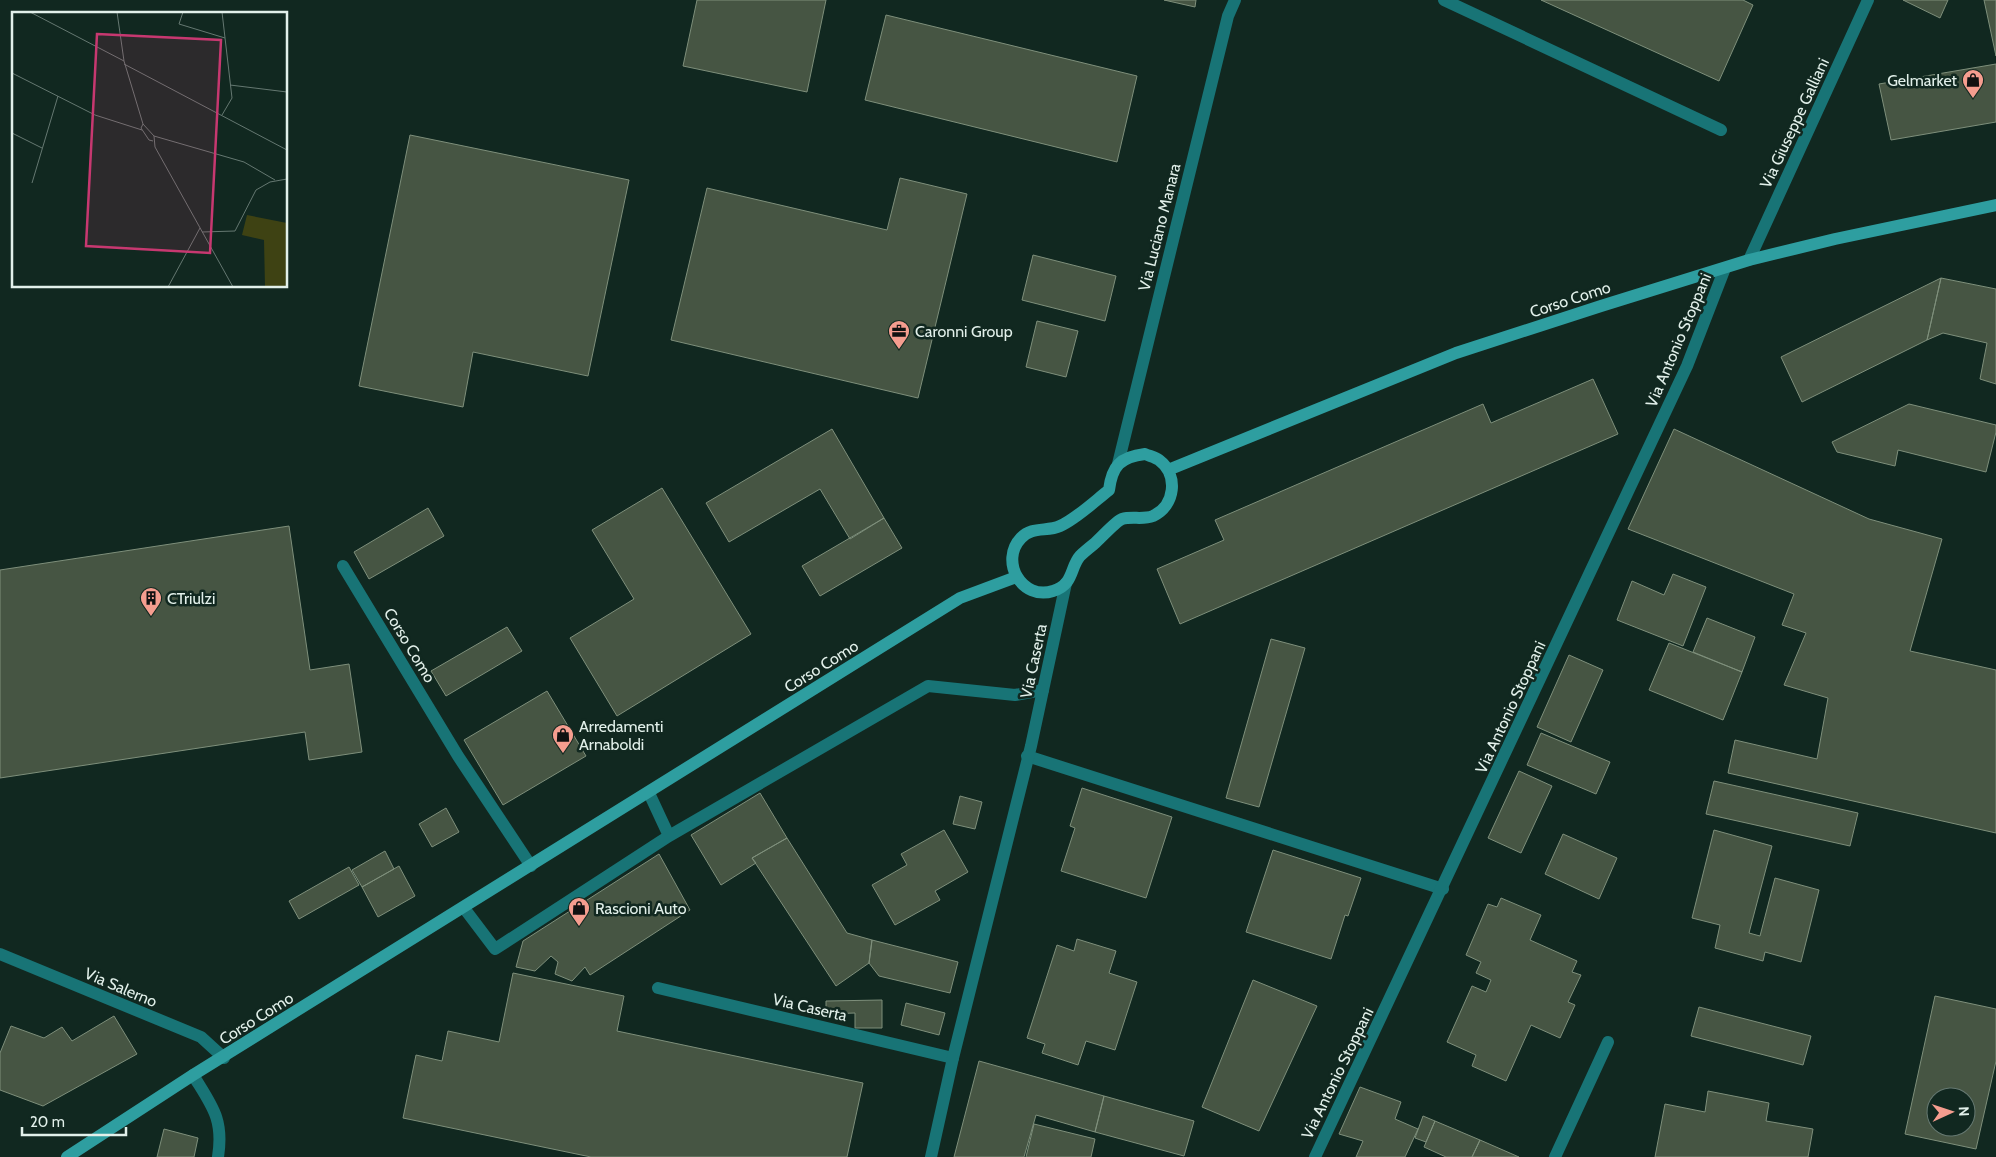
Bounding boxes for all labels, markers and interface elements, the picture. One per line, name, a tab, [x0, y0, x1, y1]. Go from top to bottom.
inset map	[12, 12, 288, 288]
street label: Via Giuseppe Galliani	[1756, 55, 1833, 191]
shop icon: Gelmarket	[1961, 68, 1985, 99]
place label: Gelmarket	[1887, 71, 1958, 90]
street label: Via Luciano Manara	[1134, 161, 1185, 293]
street label: Via Antonio Stoppani	[1642, 270, 1715, 410]
street label: Corso Como	[1527, 277, 1613, 321]
office icon: Caronni Group	[887, 319, 911, 350]
place label: Caronni Group	[915, 322, 1013, 341]
building icon: CTriulzi	[139, 586, 163, 617]
place label: CTriulzi	[167, 589, 216, 608]
street label: Corso Como	[380, 604, 439, 686]
street label: Via Caserta	[1016, 622, 1051, 700]
street label: Corso Como	[781, 636, 862, 697]
street label: Via Antonio Stoppani	[1471, 638, 1549, 776]
place label: Arredamenti Arnaboldi	[579, 717, 663, 754]
shop icon: Arredamenti Arnaboldi	[551, 723, 575, 754]
shop icon: Rascioni Auto	[567, 896, 591, 927]
place label: Rascioni Auto	[595, 899, 687, 918]
street label: Via Salerno	[82, 964, 160, 1011]
street label: Corso Como	[216, 988, 297, 1049]
street label: Via Caserta	[771, 990, 849, 1025]
street label: Via Antonio Stoppani	[1297, 1004, 1377, 1142]
north arrow	[1926, 1087, 1976, 1137]
scale bar	[22, 1104, 126, 1136]
text: N	[1955, 1106, 1973, 1117]
text: 20 m	[30, 1113, 65, 1131]

